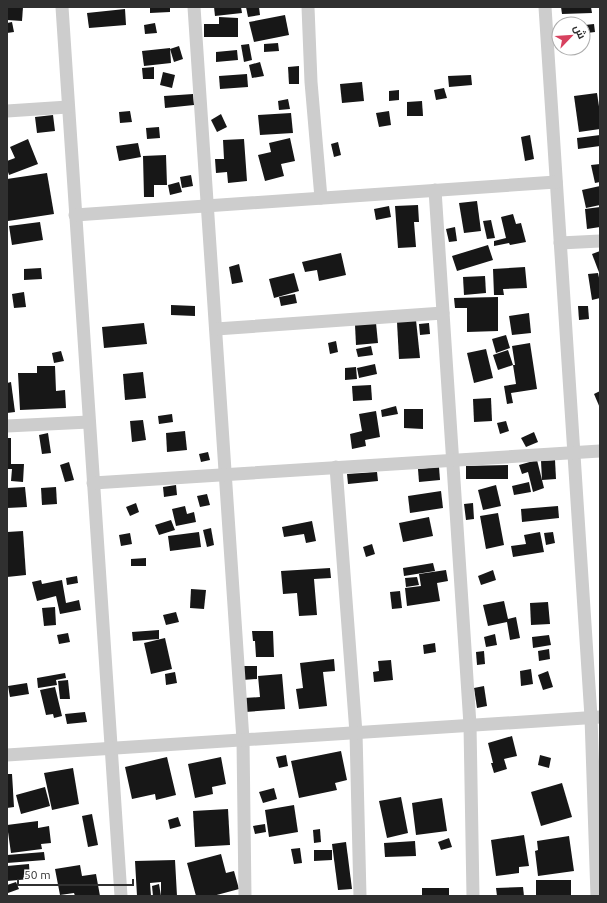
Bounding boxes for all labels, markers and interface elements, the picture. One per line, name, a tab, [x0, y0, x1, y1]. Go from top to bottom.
north arrow	[551, 16, 591, 56]
text: ش	[571, 23, 588, 41]
scale bar	[18, 861, 133, 887]
text: 50 m	[24, 868, 51, 881]

